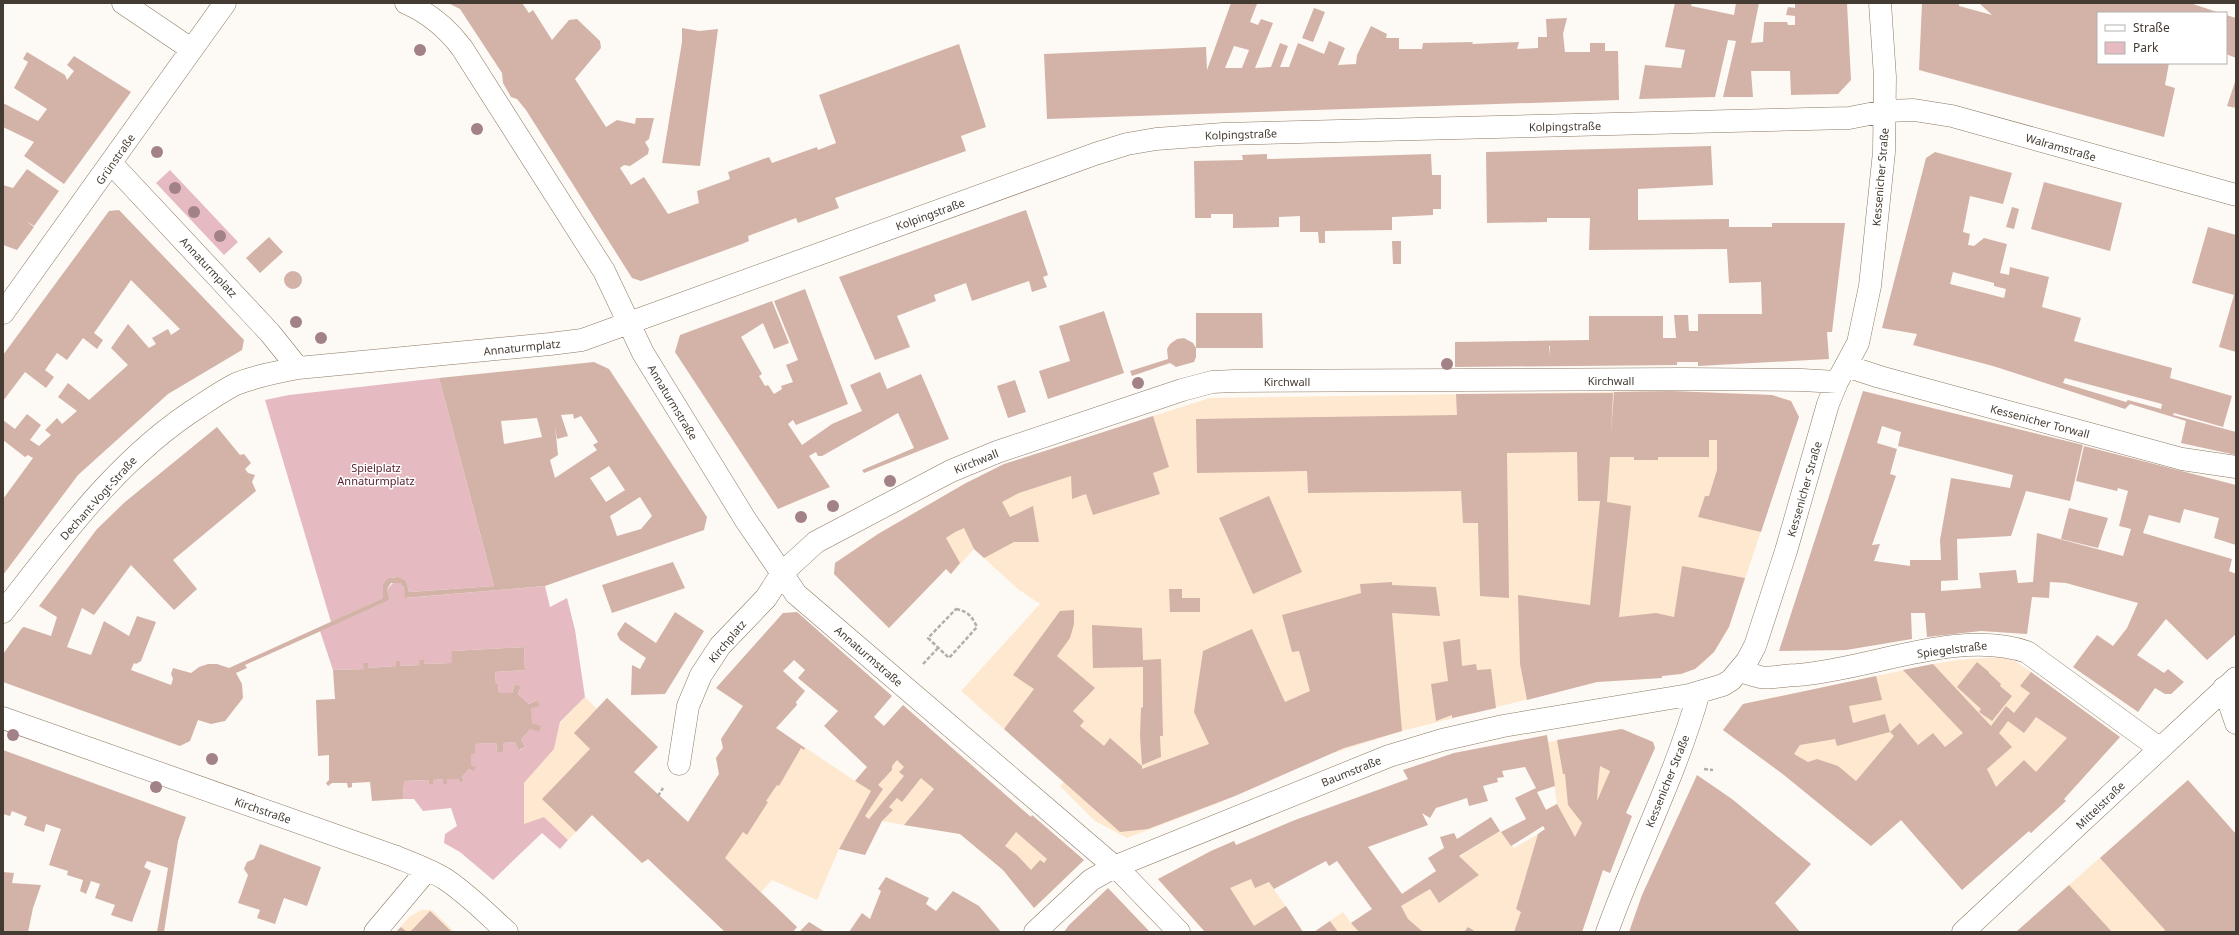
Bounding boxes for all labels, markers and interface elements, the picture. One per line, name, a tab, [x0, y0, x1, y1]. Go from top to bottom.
legend	[2097, 12, 2227, 64]
text: Straße	[2133, 19, 2170, 36]
text: Park	[2133, 39, 2159, 56]
street label: Kolpingstraße	[1529, 118, 1601, 134]
street label: Kolpingstraße	[1205, 125, 1277, 143]
street label: Kessenicher Straße	[1868, 127, 1892, 227]
street label: Walramstraße	[2024, 130, 2098, 164]
street label: Grünstraße	[92, 131, 138, 187]
street label: Kolpingstraße	[893, 195, 967, 233]
street label: Annaturmplatz	[177, 234, 241, 300]
street label: Annaturmplatz	[483, 336, 561, 358]
street label: Annaturmstraße	[645, 362, 701, 442]
street label: Kirchwall	[1588, 373, 1634, 388]
street label: Kirchwall	[1264, 374, 1310, 389]
street label: Kessenicher Torwall	[1989, 401, 2091, 441]
street label: Kessenicher Straße	[1783, 439, 1825, 539]
street label: Kirchwall	[952, 445, 1000, 477]
street label: Dechant-Vogt-Straße	[56, 453, 140, 543]
park label: Spielplatz Annaturmplatz	[337, 460, 415, 488]
street label: Kirchplatz	[705, 617, 749, 665]
street label: Annaturmstraße	[832, 622, 906, 690]
street label: Spiegelstraße	[1916, 637, 1988, 661]
street label: Kessenicher Straße	[1642, 732, 1692, 830]
street label: Baumstraße	[1319, 752, 1383, 790]
street label: Mittelstraße	[2072, 778, 2128, 832]
street label: Kirchstraße	[233, 793, 293, 827]

